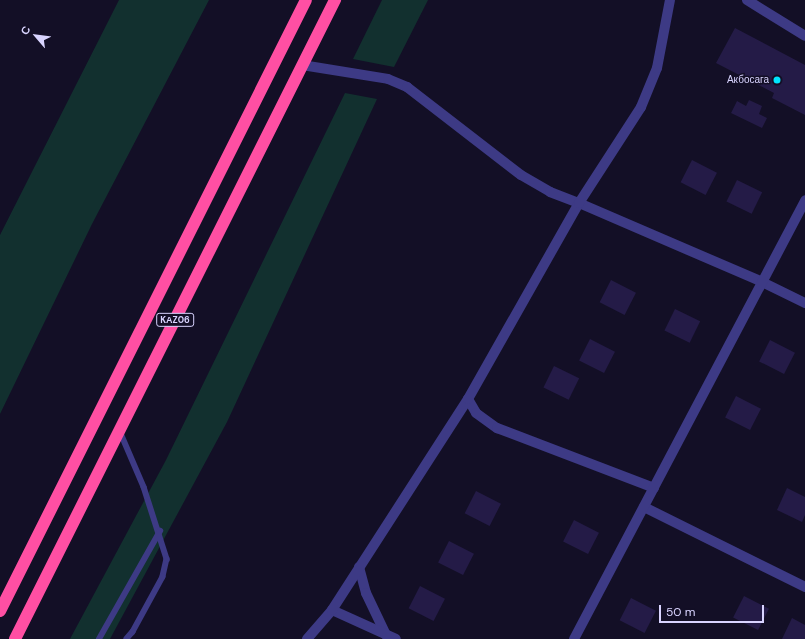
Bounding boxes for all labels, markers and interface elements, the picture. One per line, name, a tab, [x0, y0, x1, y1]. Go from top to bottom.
north arrow	[16, 16, 56, 56]
text: С	[17, 24, 33, 37]
place label: Акбосага	[727, 74, 769, 86]
marker: Акбосага	[772, 75, 782, 85]
road number: KАZ06	[156, 313, 194, 327]
scale bar	[661, 597, 766, 623]
text: 50 m	[666, 604, 695, 620]

